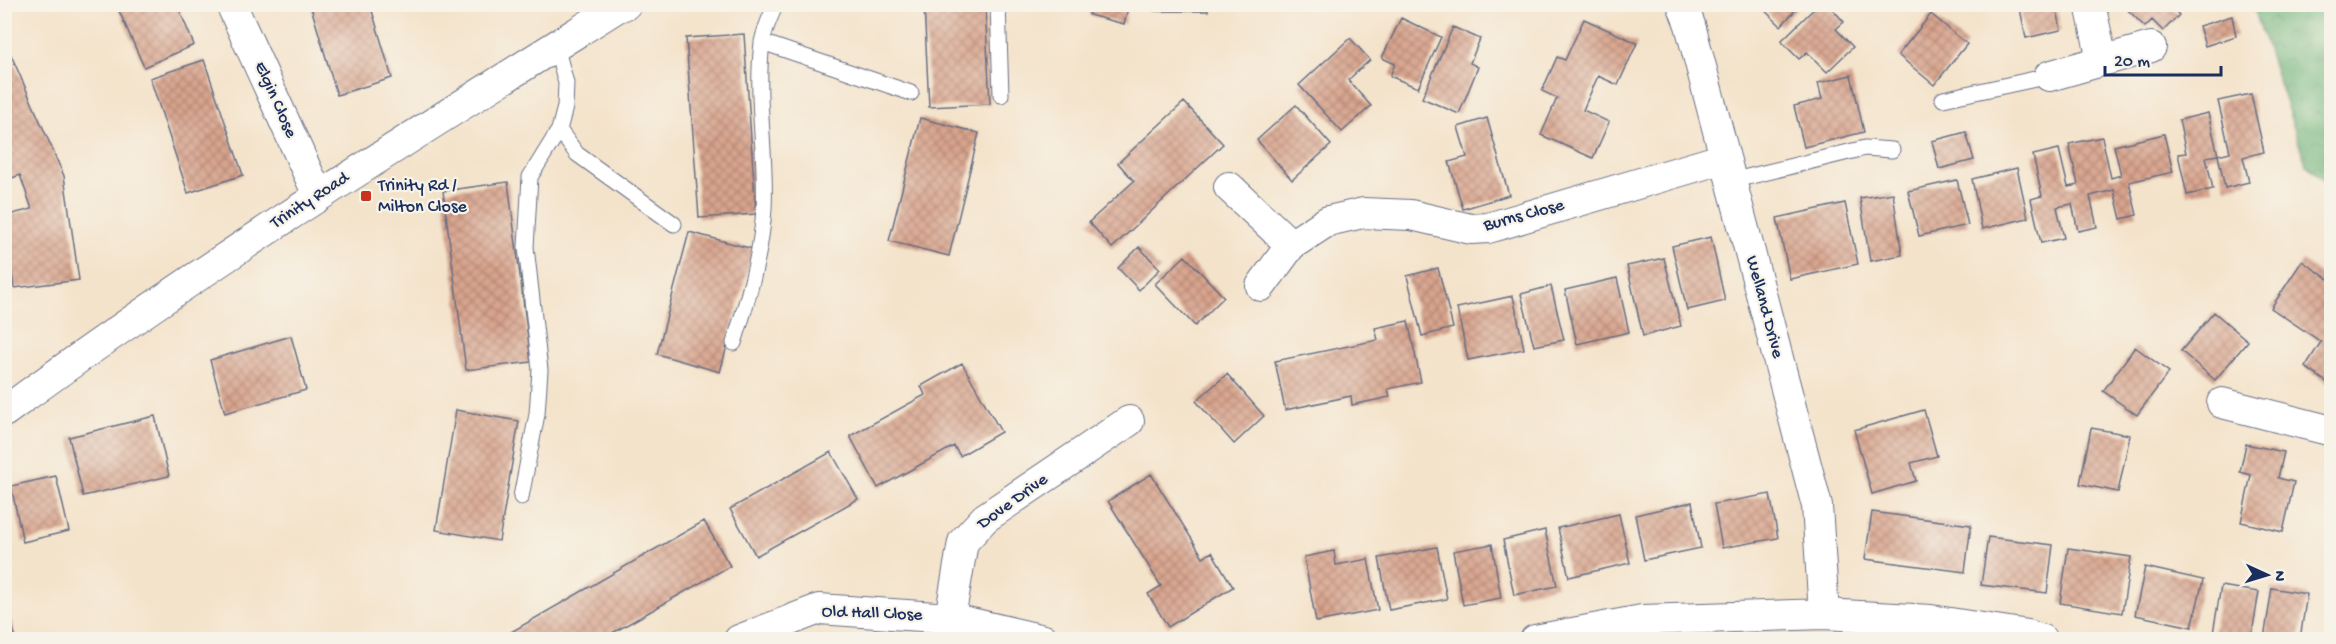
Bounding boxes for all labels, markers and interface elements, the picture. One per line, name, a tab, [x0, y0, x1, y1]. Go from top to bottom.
scale bar	[2105, 39, 2220, 77]
text: 20 m	[2114, 52, 2150, 73]
street label: Elgin Close	[249, 59, 301, 142]
street label: Trinity Road	[266, 167, 354, 235]
place label: Trinity Rd / Milton Close	[377, 176, 468, 218]
marker: Trinity Rd / Milton Close	[359, 189, 373, 203]
street label: Burns Close	[1480, 195, 1567, 237]
street label: Welland Drive	[1740, 254, 1788, 361]
street label: Dove Drive	[973, 469, 1053, 535]
north arrow	[2237, 545, 2297, 605]
text: N	[2269, 570, 2288, 582]
street label: Old Hall Close	[821, 602, 924, 626]

